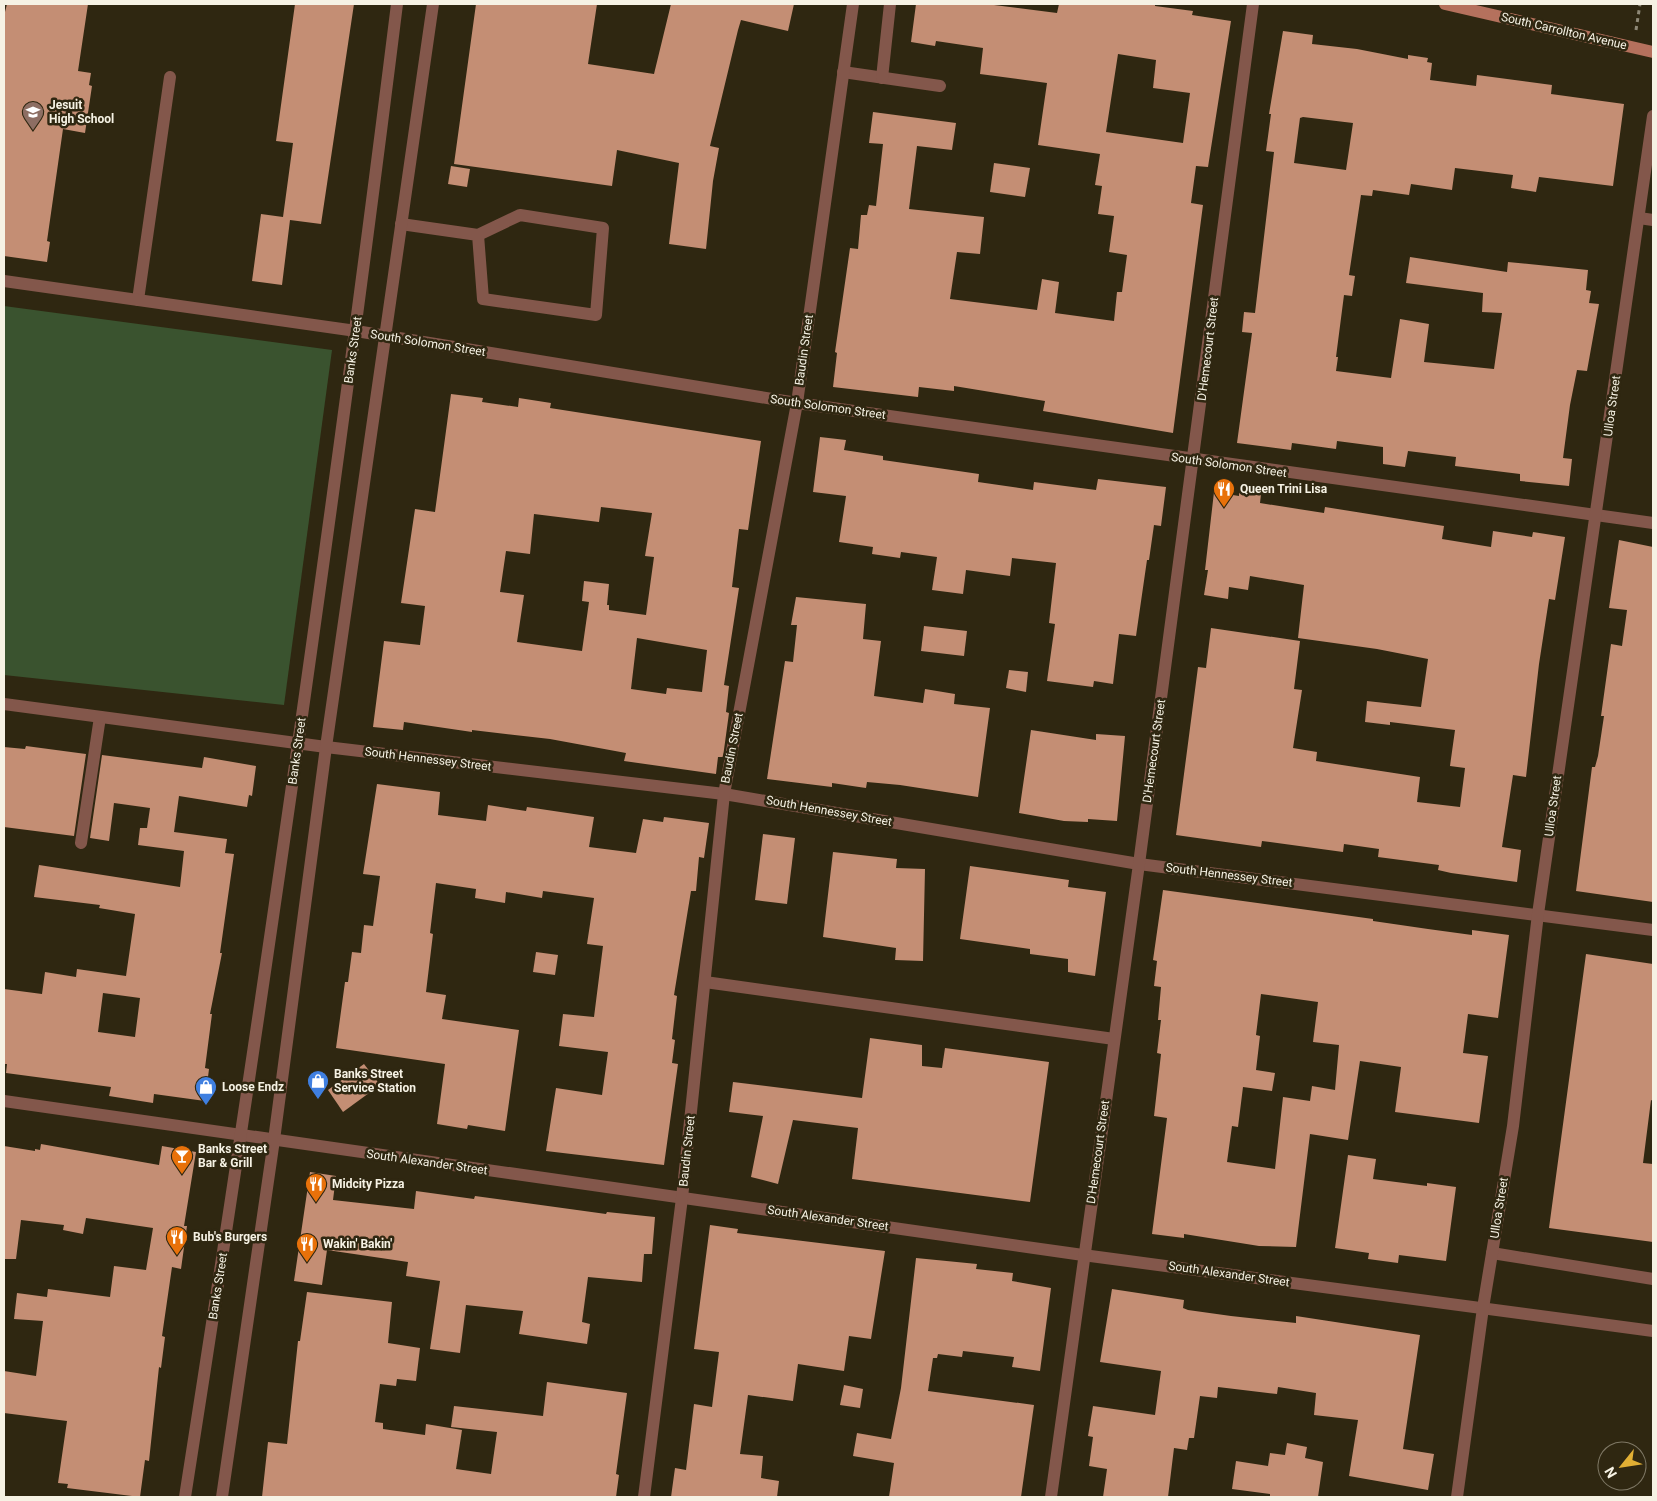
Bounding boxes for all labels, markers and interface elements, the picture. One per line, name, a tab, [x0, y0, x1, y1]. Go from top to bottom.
street label: South Carrollton Avenue	[1500, 10, 1628, 52]
place label: Jesuit High School	[49, 98, 114, 126]
school or university icon: Jesuit High School	[21, 100, 45, 131]
street label: D'Hemecourt Street	[1195, 296, 1221, 402]
street label: Baudin Street	[792, 314, 816, 386]
street label: Banks Street	[341, 316, 365, 384]
street label: South Solomon Street	[369, 327, 487, 359]
street label: Ulloa Street	[1601, 374, 1623, 437]
street label: South Solomon Street	[769, 392, 887, 422]
street label: South Solomon Street	[1170, 450, 1288, 480]
restaurant icon: Queen Trini Lisa	[1212, 477, 1236, 508]
place label: Queen Trini Lisa	[1240, 482, 1328, 496]
street label: D'Hemecourt Street	[1140, 698, 1168, 804]
street label: Baudin Street	[718, 711, 746, 784]
street label: Banks Street	[285, 717, 309, 785]
street label: South Hennessey Street	[364, 744, 492, 774]
street label: Ulloa Street	[1542, 774, 1564, 837]
street label: South Hennessey Street	[765, 793, 893, 829]
street label: South Hennessey Street	[1165, 860, 1293, 890]
place label: Banks Street Service Station	[334, 1067, 416, 1095]
shop icon: Banks Street Service Station	[306, 1069, 330, 1100]
shop icon: Loose Endz	[194, 1075, 218, 1106]
place label: Loose Endz	[222, 1080, 284, 1094]
street label: D'Hemecourt Street	[1084, 1099, 1112, 1205]
street label: Baudin Street	[676, 1115, 698, 1187]
place label: Banks Street Bar & Grill	[198, 1142, 267, 1170]
bar icon: Banks Street Bar & Grill	[170, 1144, 194, 1175]
street label: South Alexander Street	[366, 1147, 489, 1177]
restaurant icon: Midcity Pizza	[304, 1172, 328, 1203]
street label: Ulloa Street	[1487, 1176, 1511, 1240]
place label: Midcity Pizza	[332, 1177, 405, 1191]
street label: South Alexander Street	[767, 1203, 890, 1233]
restaurant icon: Bub's Burgers	[165, 1225, 189, 1256]
place label: Bub's Burgers	[193, 1230, 267, 1244]
restaurant icon: Wakin' Bakin'	[295, 1232, 319, 1263]
place label: Wakin' Bakin'	[323, 1237, 392, 1251]
street label: Banks Street	[206, 1251, 230, 1320]
street label: South Alexander Street	[1168, 1259, 1291, 1289]
north arrow	[1597, 1441, 1647, 1491]
text: N	[1601, 1464, 1620, 1481]

